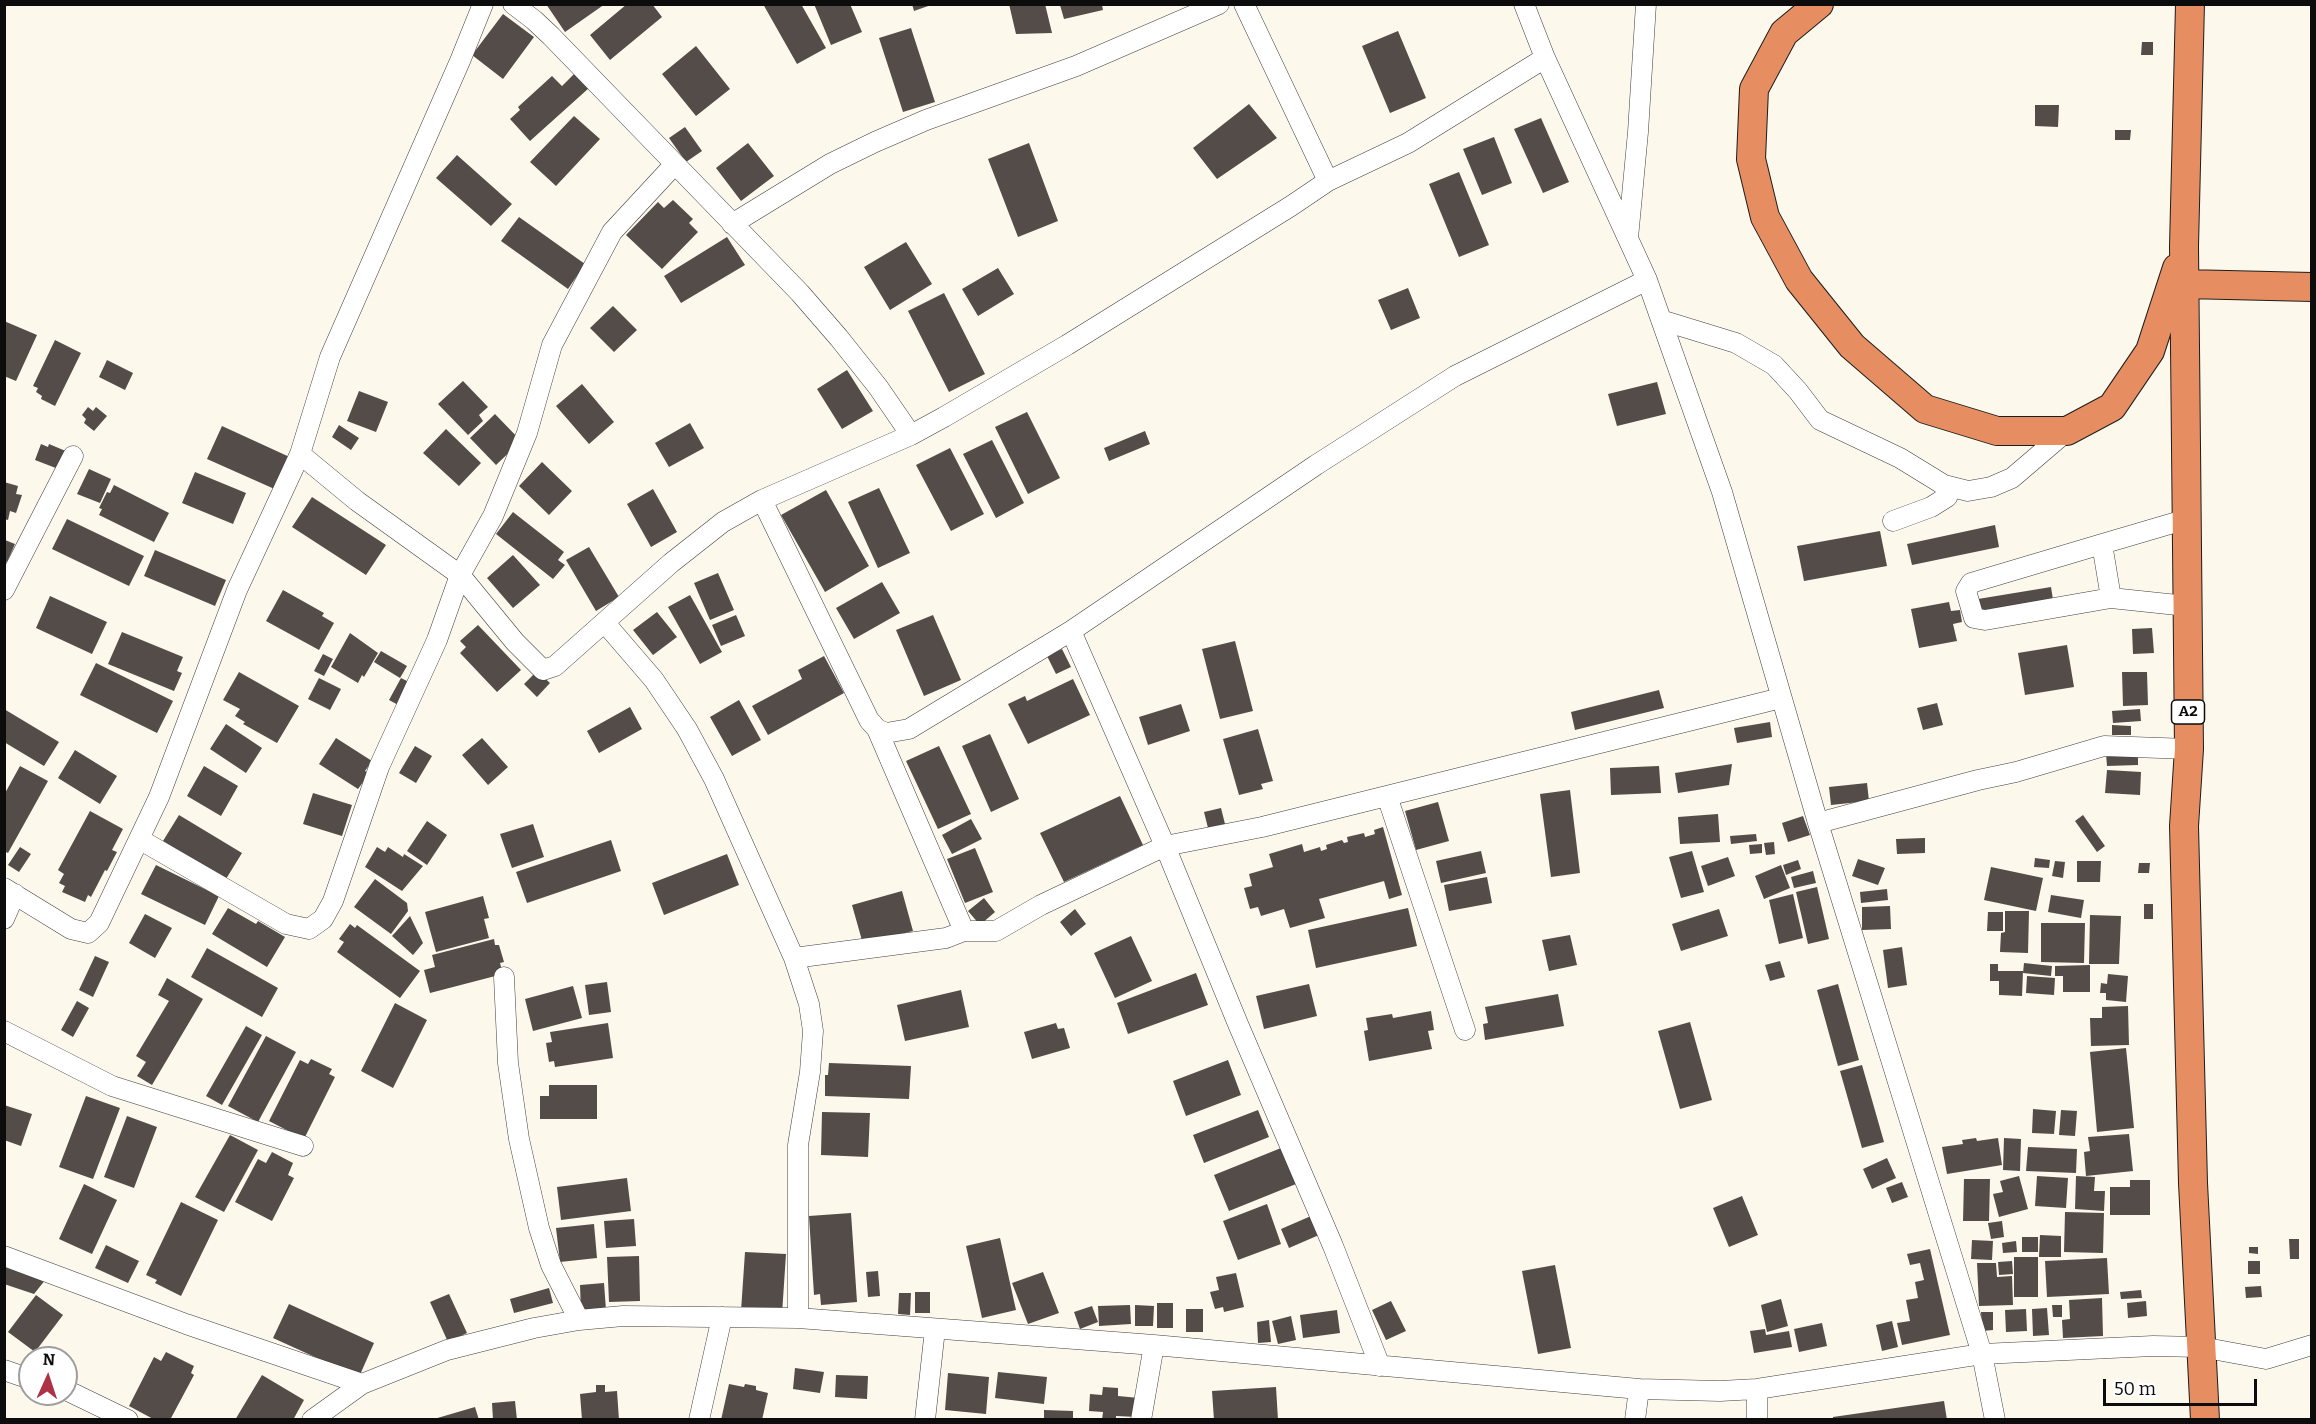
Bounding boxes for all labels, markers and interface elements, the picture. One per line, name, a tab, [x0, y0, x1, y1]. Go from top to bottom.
road number: A2	[2172, 700, 2204, 724]
north arrow	[18, 1346, 78, 1406]
text: N	[42, 1350, 56, 1369]
scale bar	[2106, 1367, 2260, 1405]
text: 50 m	[2114, 1378, 2156, 1400]

